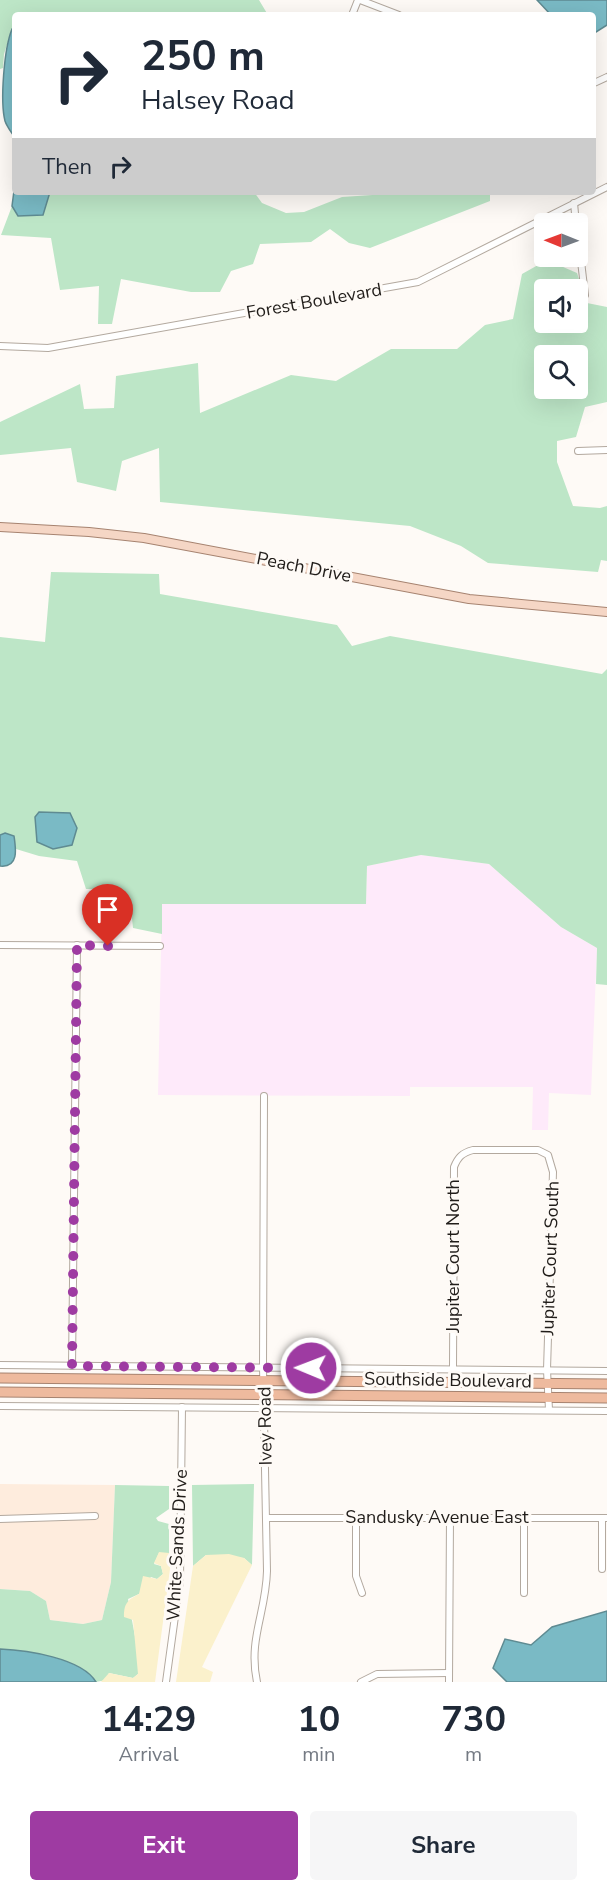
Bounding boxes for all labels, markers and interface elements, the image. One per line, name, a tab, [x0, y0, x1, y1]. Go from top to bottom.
text: 250 m	[141, 28, 265, 85]
icon: right	[42, 36, 120, 114]
text: Halsey Road	[141, 82, 295, 119]
icon: right	[104, 150, 137, 183]
text: Then	[42, 152, 92, 182]
north arrow	[534, 213, 588, 267]
map controls	[534, 213, 588, 399]
street label: Forest Boulevard	[244, 277, 384, 325]
button: sound	[534, 279, 588, 333]
button: search	[534, 345, 588, 399]
street label: Peach Drive	[255, 546, 353, 588]
pin	[82, 884, 133, 946]
icon: arrive	[91, 893, 124, 926]
street label: Jupiter Court North	[441, 1179, 465, 1334]
street label: Jupiter Court South	[535, 1180, 565, 1337]
position arrow	[279, 1336, 343, 1400]
street label: Southside Boulevard	[364, 1367, 532, 1393]
street label: Ivey Road	[252, 1386, 278, 1466]
street label: White Sands Drive	[161, 1469, 193, 1621]
street label: Sandusky Avenue East	[345, 1505, 529, 1529]
text: 14:29	[101, 1695, 196, 1744]
text: 10	[297, 1695, 340, 1744]
text: 730	[441, 1695, 506, 1744]
text: Arrival	[118, 1741, 179, 1768]
text: min	[302, 1741, 335, 1768]
text: m	[465, 1741, 482, 1768]
button: Exit	[30, 1811, 298, 1880]
button: Share	[310, 1811, 577, 1880]

